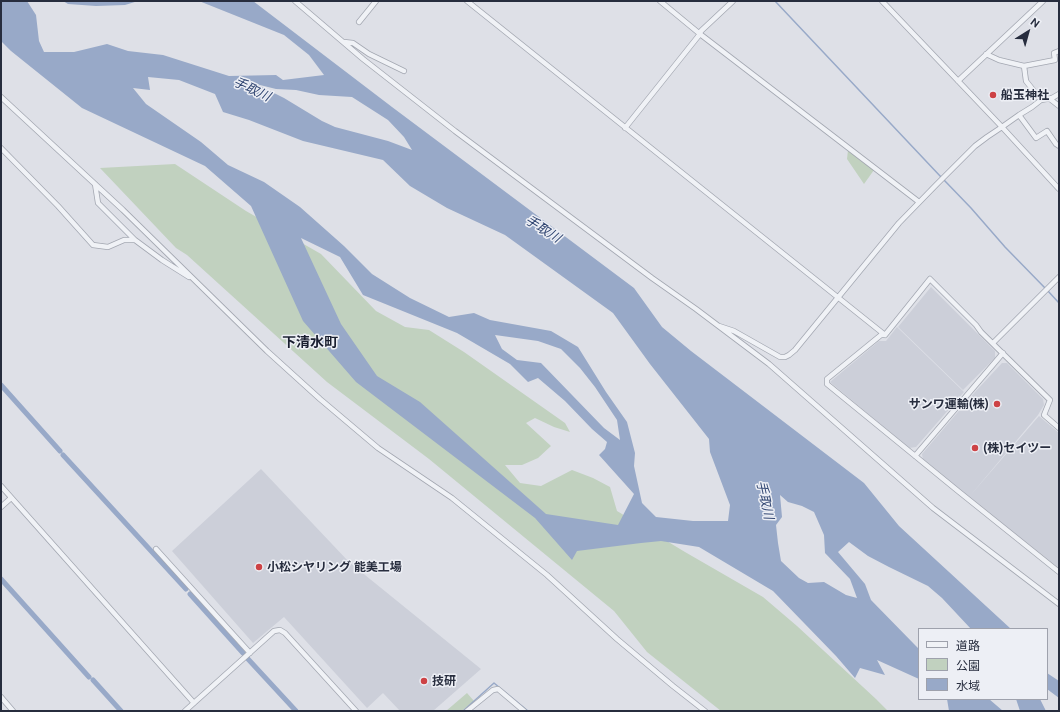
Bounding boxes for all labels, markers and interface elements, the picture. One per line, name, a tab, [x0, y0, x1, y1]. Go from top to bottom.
north arrow	[1008, 12, 1048, 52]
text: N	[1028, 15, 1042, 30]
water label: 手取川	[231, 74, 273, 104]
place label: 船玉神社	[1001, 88, 1049, 102]
marker: 船玉神社	[988, 90, 998, 100]
water label: 手取川	[522, 212, 564, 246]
district label: 下清水町	[282, 334, 338, 350]
place label: サンワ運輸(株)	[909, 397, 989, 411]
marker: サンワ運輸(株)	[992, 399, 1002, 409]
place label: (株)セイツー	[983, 441, 1051, 455]
marker: (株)セイツー	[970, 443, 980, 453]
water label: 手取川	[753, 479, 777, 521]
place label: 小松シヤリング 能美工場	[267, 560, 402, 574]
marker: 小松シヤリング 能美工場	[254, 562, 264, 572]
legend	[918, 628, 1048, 700]
text: 道路	[956, 639, 980, 652]
text: 公園	[956, 659, 980, 672]
place label: 技研	[432, 674, 456, 688]
marker: 技研	[419, 676, 429, 686]
text: 水域	[956, 679, 980, 692]

